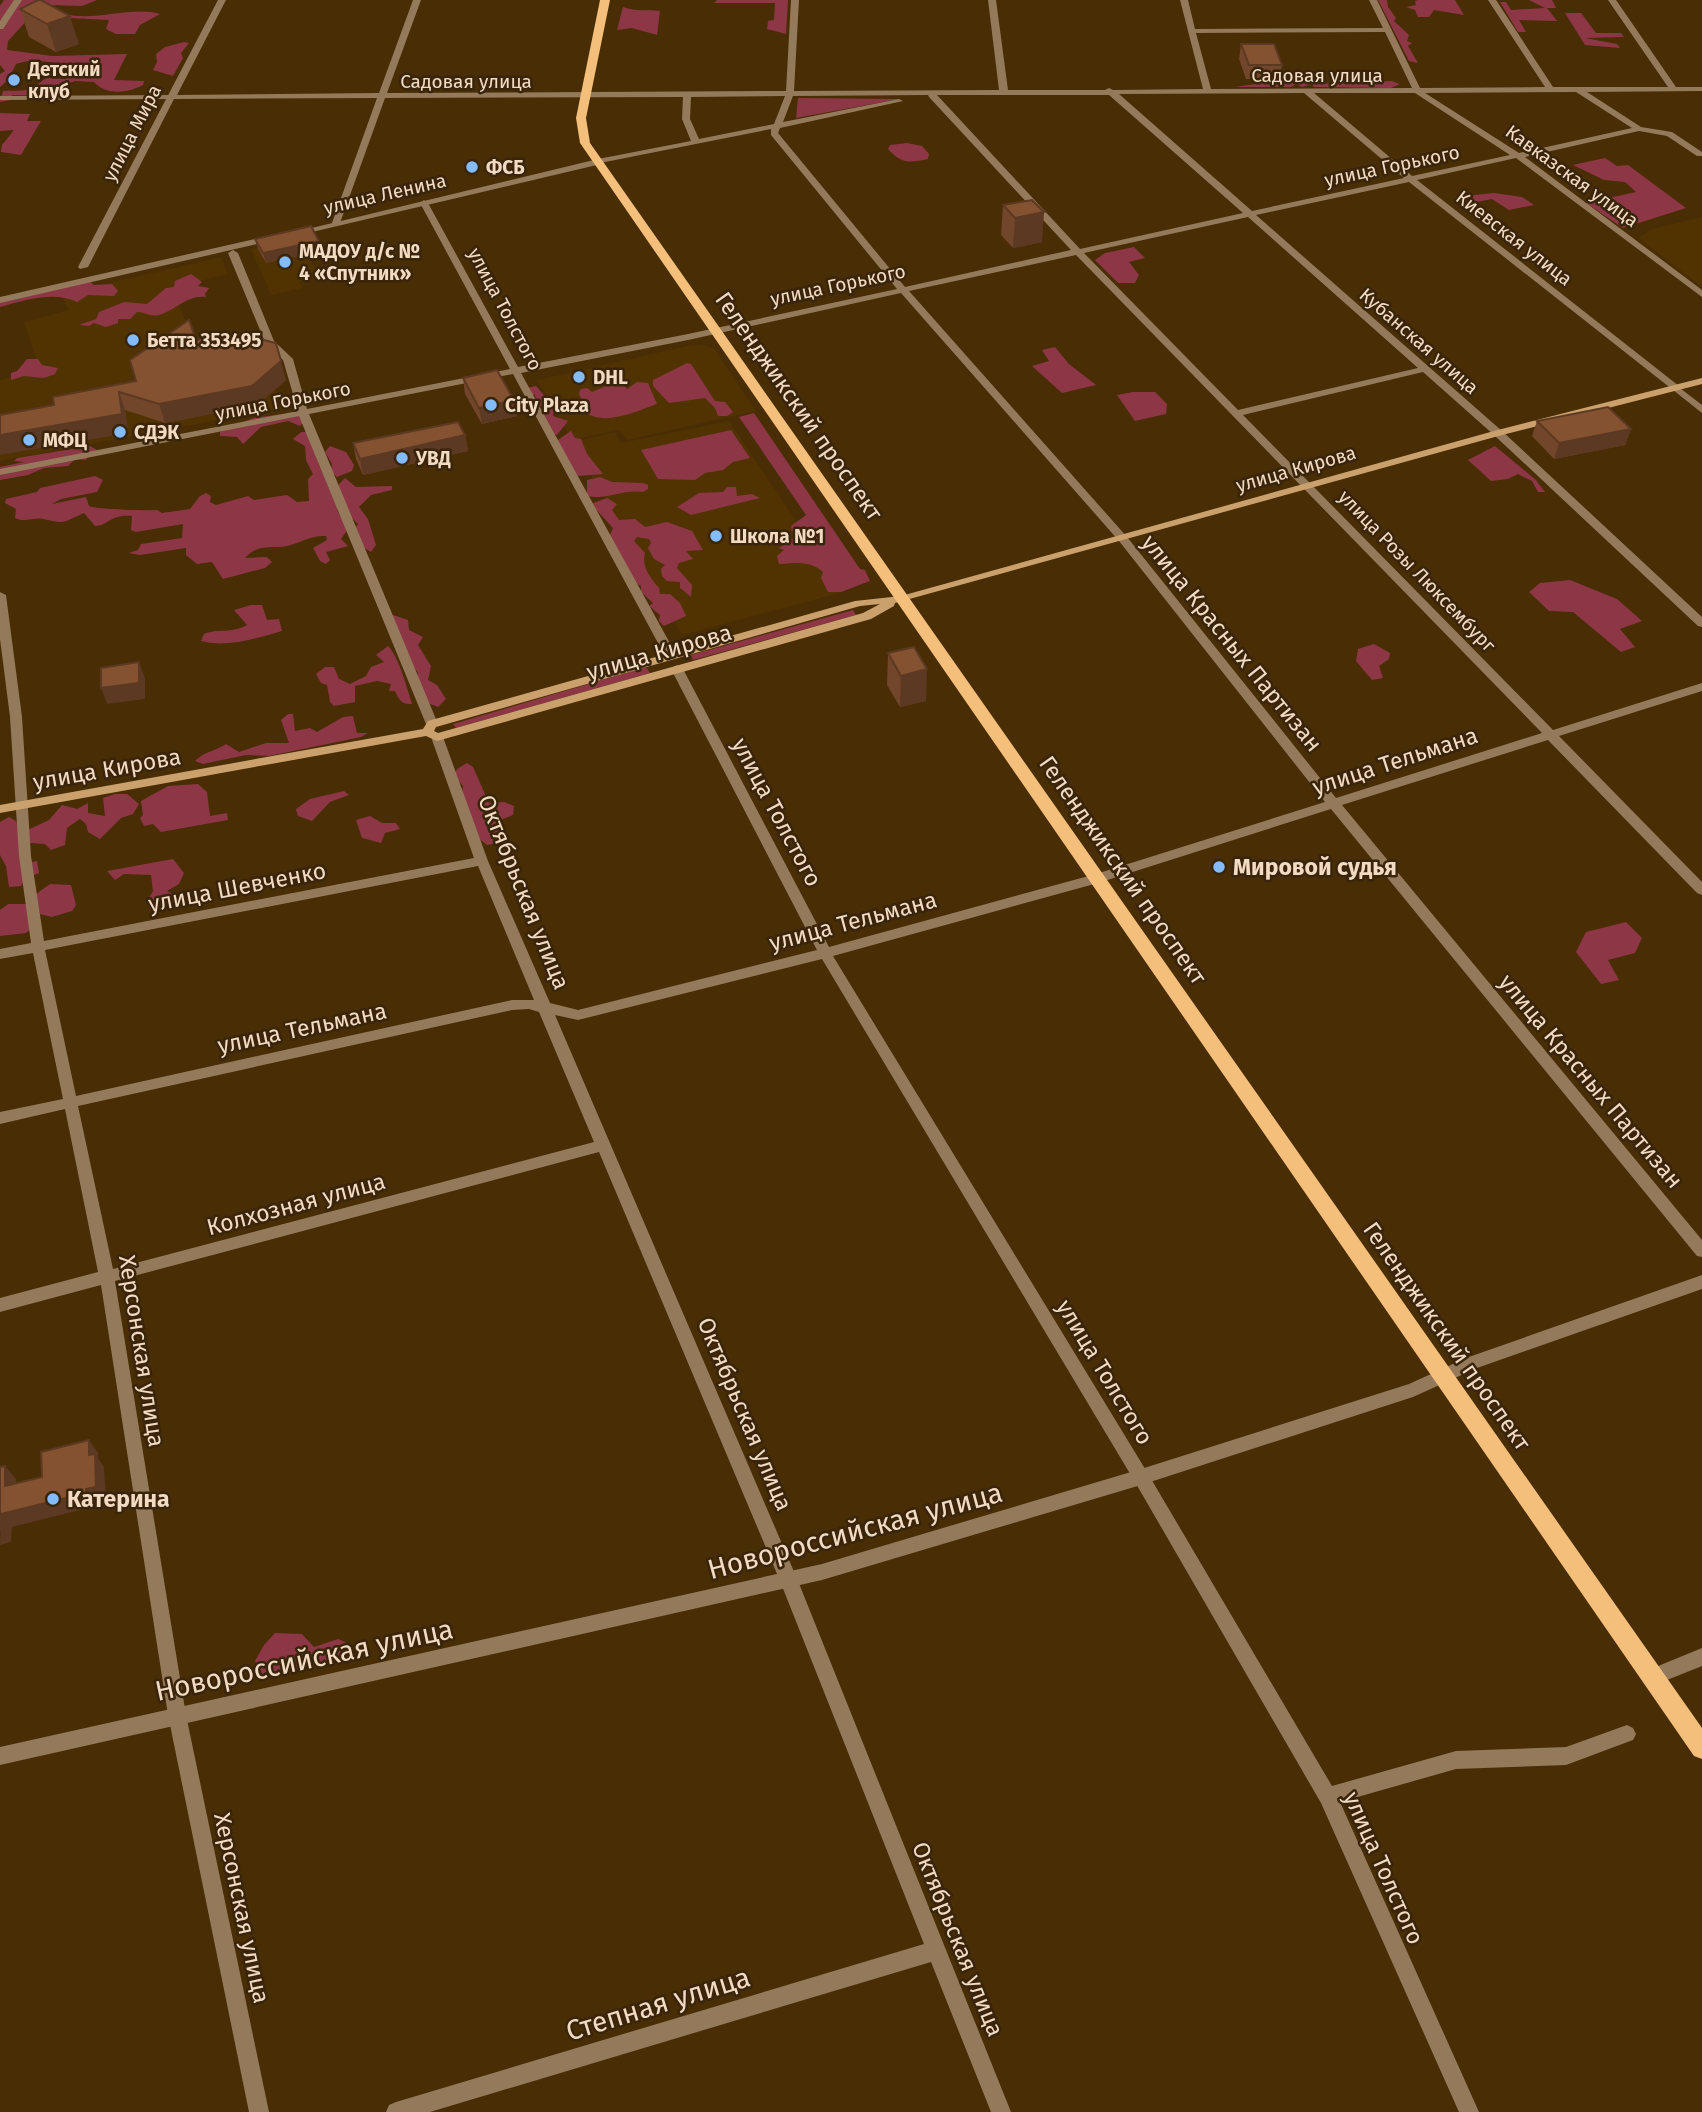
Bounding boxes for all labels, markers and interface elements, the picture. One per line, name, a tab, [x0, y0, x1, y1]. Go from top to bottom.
place label: Детский клуб	[27, 58, 100, 103]
street label: Садовая улица	[1251, 64, 1383, 87]
street label: Садовая улица	[400, 70, 532, 93]
marker: Детский клуб	[6, 72, 22, 88]
street label: улица Мира	[98, 81, 166, 185]
street label: Кавказская улица	[1501, 120, 1643, 232]
street label: улица Горького	[1322, 140, 1462, 192]
place label: ФСБ	[486, 156, 524, 179]
marker: ФСБ	[464, 159, 480, 175]
street label: улица Ленина	[321, 169, 449, 219]
street label: Киевская улица	[1451, 186, 1577, 290]
place label: МАДОУ д/с № 4 «Спутник»	[299, 240, 420, 285]
street label: улица Толстого	[463, 244, 547, 374]
marker: МАДОУ д/с № 4 «Спутник»	[277, 254, 293, 270]
street label: улица Горького	[768, 259, 908, 311]
street label: Кубанская улица	[1355, 283, 1483, 399]
street label: Геленджикский проспект	[709, 286, 889, 526]
place label: Бетта 353495	[147, 329, 262, 352]
marker: Бетта 353495	[125, 332, 141, 348]
place label: DHL	[593, 366, 628, 389]
marker: DHL	[571, 369, 587, 385]
street label: улица Горького	[213, 377, 353, 425]
place label: City Plaza	[505, 394, 589, 417]
marker: City Plaza	[483, 397, 499, 413]
place label: СДЭК	[134, 421, 179, 444]
marker: СДЭК	[112, 424, 128, 440]
place label: МФЦ	[43, 429, 87, 452]
marker: МФЦ	[21, 432, 37, 448]
street label: улица Кирова	[1233, 441, 1359, 497]
place label: УВД	[415, 447, 451, 470]
marker: УВД	[394, 450, 410, 466]
street label: улица Розы Люксембург	[1334, 485, 1501, 657]
place label: Школа №1	[730, 525, 824, 548]
marker: Школа №1	[708, 528, 724, 544]
street label: улица Красных Партизан	[1136, 529, 1328, 757]
street label: улица Кирова	[583, 618, 735, 686]
street label: улица Тельмана	[1309, 721, 1481, 801]
street label: улица Толстого	[726, 733, 828, 891]
street label: улица Кирова	[31, 742, 183, 796]
street label: Геленджикский проспект	[1033, 750, 1213, 990]
street label: Октябрьская улица	[472, 791, 576, 993]
place label: Мировой судья	[1233, 853, 1397, 881]
street label: улица Шевченко	[146, 856, 328, 918]
marker: Мировой судья	[1211, 859, 1227, 875]
street label: улица Тельмана	[766, 885, 940, 957]
street label: улица Красных Партизан	[1493, 968, 1689, 1194]
street label: улица Тельмана	[215, 996, 389, 1060]
street label: Колхозная улица	[204, 1167, 388, 1241]
street label: Геленджикский проспект	[1357, 1216, 1537, 1456]
street label: Херсонская улица	[113, 1253, 171, 1449]
street label: улица Толстого	[1051, 1294, 1159, 1450]
street label: Октябрьская улица	[692, 1313, 798, 1515]
street label: Новороссийская улица	[704, 1476, 1006, 1586]
place label: Катерина	[67, 1485, 170, 1513]
marker: Катерина	[45, 1491, 61, 1507]
street label: Новороссийская улица	[152, 1612, 456, 1708]
street label: улица Толстого	[1338, 1787, 1430, 1949]
street label: Херсонская улица	[208, 1810, 276, 2006]
street label: Октябрьская улица	[906, 1838, 1010, 2040]
street label: Степная улица	[562, 1960, 754, 2048]

